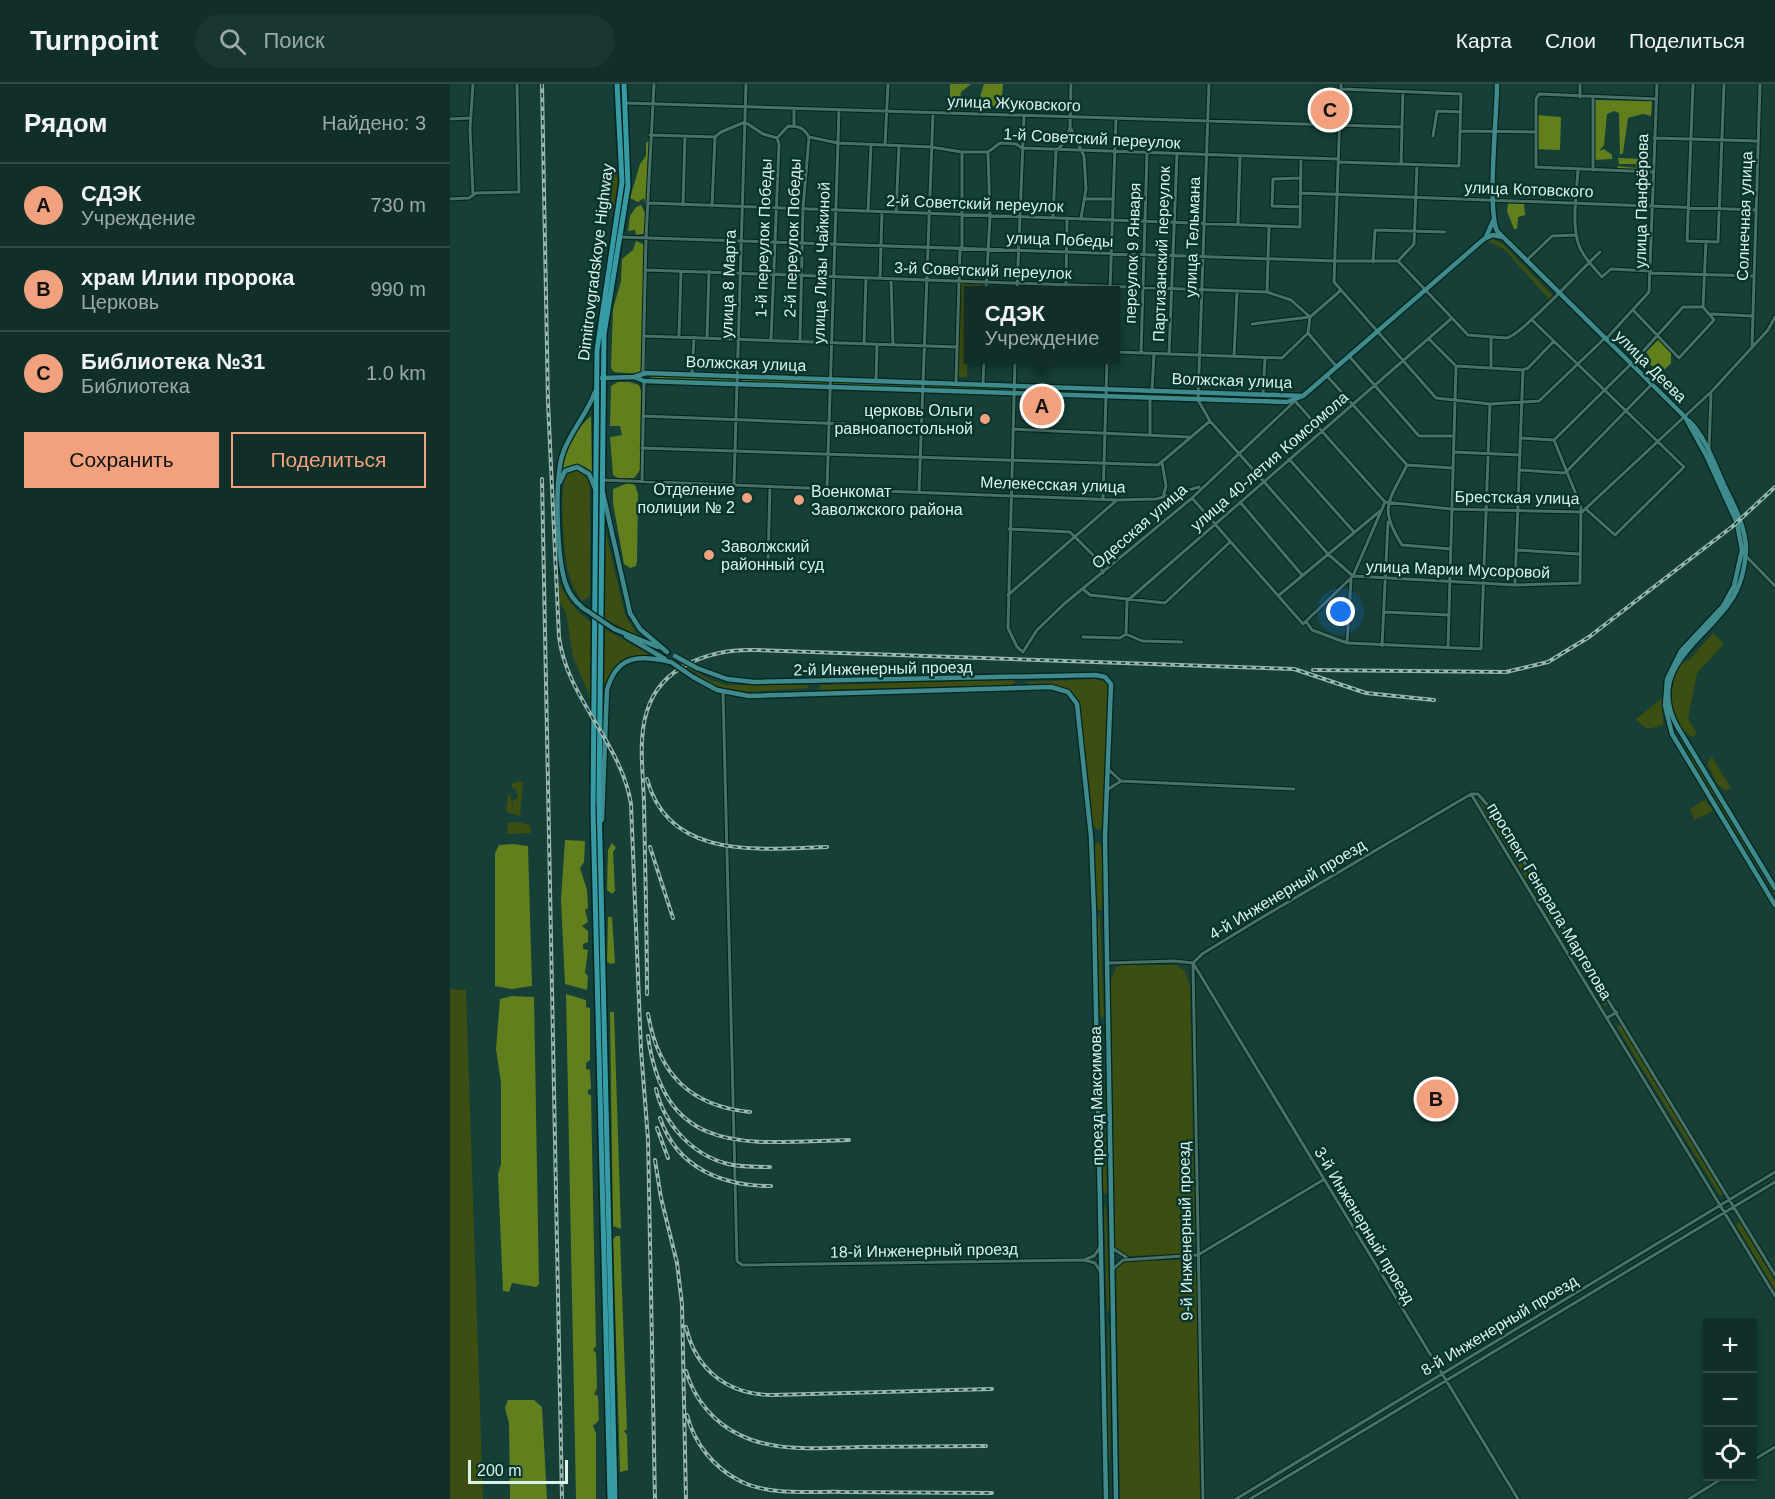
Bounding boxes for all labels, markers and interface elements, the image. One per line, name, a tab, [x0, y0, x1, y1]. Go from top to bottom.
search box	[195, 14, 615, 68]
text: Turnpoint	[30, 25, 159, 56]
icon: search	[216, 25, 249, 58]
text: Поиск	[264, 28, 325, 53]
text: Карта	[1456, 29, 1512, 52]
text: Слои	[1545, 29, 1596, 52]
text: Поделиться	[1629, 29, 1745, 52]
pin: C	[1310, 87, 1350, 132]
street label: улица Жуковского	[947, 93, 1081, 114]
text: Рядом	[24, 108, 107, 138]
text: Найдено: 3	[322, 112, 426, 134]
street label: 1-й Советский переулок	[1003, 125, 1182, 152]
street label: улица Панфёрова	[1632, 133, 1651, 269]
street label: Солнечная улица	[1734, 151, 1755, 281]
street label: 1-й переулок Победы	[752, 158, 775, 318]
street label: 2-й переулок Победы	[781, 158, 804, 318]
street label: Dimitrovgradskoye Highway	[575, 163, 616, 362]
street label: Партизанский переулок	[1150, 165, 1173, 342]
street label: улица Тельмана	[1182, 176, 1203, 298]
street label: улица Котовского	[1464, 179, 1594, 200]
text: СДЭК	[81, 181, 141, 206]
street label: улица Лизы Чайкиной	[810, 182, 833, 344]
street label: переулок 9 Января	[1122, 182, 1143, 324]
street label: 2-й Советский переулок	[886, 192, 1065, 215]
text: A	[36, 194, 51, 216]
text: 730 m	[370, 194, 426, 216]
text: Учреждение	[81, 207, 196, 229]
street label: улица 8 Марта	[718, 229, 739, 339]
street label: улица Победы	[1006, 229, 1114, 250]
street label: 3-й Советский переулок	[894, 259, 1073, 282]
text: храм Илии пророка	[81, 265, 295, 290]
text: B	[36, 278, 51, 300]
text: 990 m	[370, 278, 426, 300]
popup	[964, 286, 1120, 364]
text: Церковь	[81, 291, 159, 313]
text: СДЭК	[985, 301, 1045, 326]
text: Учреждение	[985, 327, 1099, 349]
street label: улица Деева	[1611, 327, 1690, 406]
text: Библиотека №31	[81, 349, 265, 374]
street label: Волжская улица	[685, 353, 807, 374]
text: C	[36, 362, 51, 384]
text: 1.0 km	[366, 362, 426, 384]
street label: Волжская улица	[1171, 370, 1293, 391]
text: Библиотека	[81, 375, 190, 397]
pin: A	[1022, 384, 1062, 428]
street label: улица 40-летия Комсомола	[1187, 388, 1351, 534]
place label: церковь Ольги равноапостольной	[834, 402, 973, 437]
marker: церковь Ольги равноапостольной	[978, 412, 992, 426]
button: Сохранить	[24, 432, 219, 488]
button: Поделиться	[231, 432, 426, 488]
street label: Мелекесская улица	[980, 473, 1126, 496]
place label: Отделение полиции № 2	[638, 481, 735, 516]
street label: Одесская улица	[1089, 481, 1190, 572]
place label: Военкомат Заволжского района	[811, 483, 963, 518]
street label: Брестская улица	[1454, 488, 1580, 507]
marker: Отделение полиции № 2	[740, 491, 754, 505]
marker: Военкомат Заволжского района	[792, 493, 806, 507]
place label: Заволжский районный суд	[721, 538, 825, 573]
marker: Заволжский районный суд	[702, 548, 716, 562]
street label: улица Марии Мусоровой	[1366, 558, 1550, 581]
your location	[1326, 597, 1355, 626]
street label: 2-й Инженерный проезд	[793, 658, 973, 679]
street label: проспект Генерала Маргелова	[1484, 800, 1615, 1003]
street label: 4-й Инженерный проезд	[1206, 836, 1369, 943]
street label: проезд Максимова	[1087, 1026, 1106, 1166]
pin: B	[1416, 1076, 1456, 1122]
street label: 9-й Инженерный проезд	[1175, 1141, 1196, 1321]
street label: 3-й Инженерный проезд	[1311, 1144, 1418, 1307]
street label: 18-й Инженерный проезд	[830, 1240, 1019, 1261]
street label: 8-й Инженерный проезд	[1418, 1272, 1581, 1379]
map controls	[1703, 1319, 1757, 1481]
button: +	[1703, 1319, 1757, 1373]
button: −	[1703, 1373, 1757, 1427]
button: locate	[1703, 1427, 1757, 1481]
scale bar	[468, 1457, 568, 1484]
text: 200 m	[477, 1462, 521, 1479]

